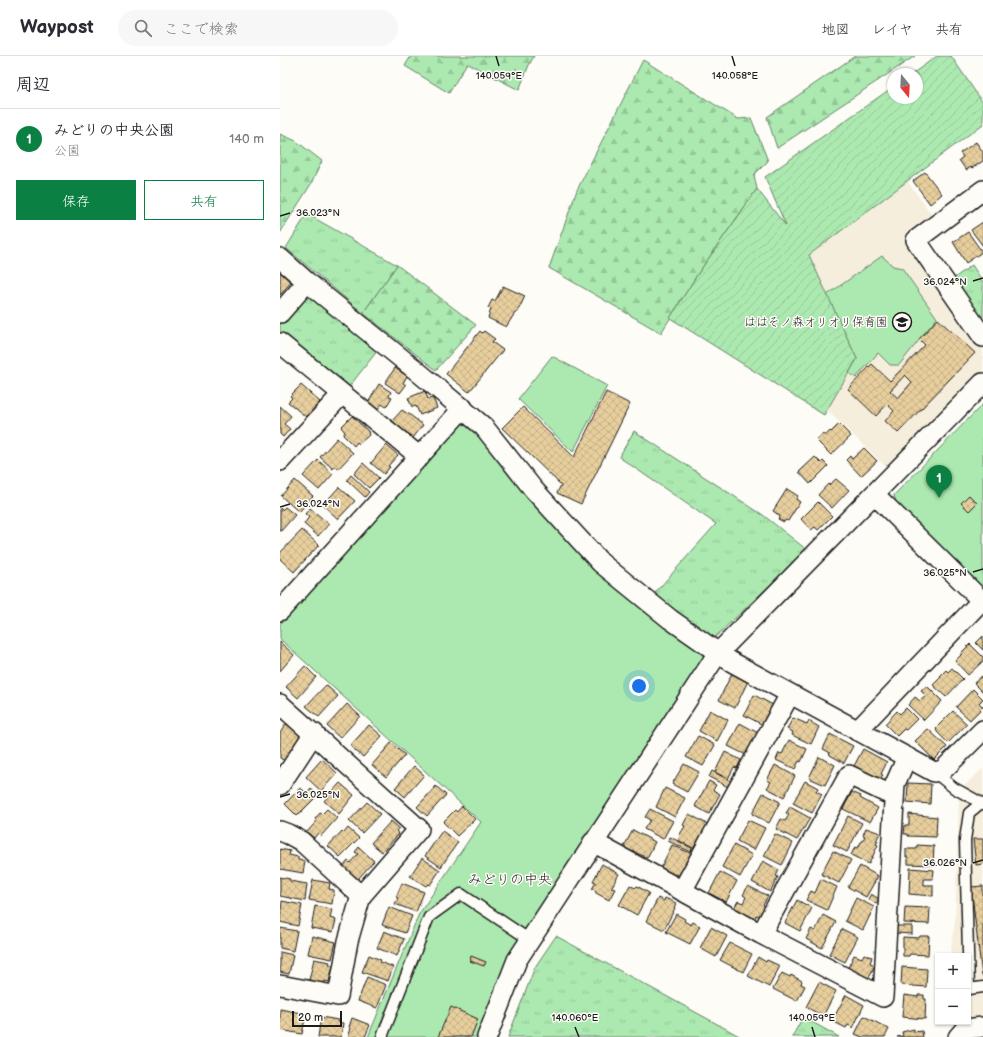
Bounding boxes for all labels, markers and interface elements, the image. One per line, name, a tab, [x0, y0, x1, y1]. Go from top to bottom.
search box	[118, 10, 398, 46]
text: Waypost	[20, 16, 94, 39]
icon: search	[132, 17, 154, 39]
text: ここで検索	[164, 20, 239, 39]
text: 地図	[822, 21, 850, 38]
text: レイヤ	[872, 21, 913, 38]
text: 共有	[935, 21, 963, 38]
north arrow	[887, 68, 923, 104]
text: 140.059°E	[476, 70, 523, 82]
text: 140.058°E	[712, 70, 759, 82]
text: 周辺	[16, 75, 50, 95]
text: みどりの中央公園	[54, 121, 174, 140]
text: 1	[26, 131, 32, 147]
text: 140 m	[229, 131, 264, 147]
text: 公園	[54, 143, 80, 159]
button: 保存	[16, 180, 136, 220]
button: 共有	[144, 180, 264, 220]
text: 36.023°N	[296, 207, 340, 219]
text: 36.024°N	[923, 276, 967, 288]
school or university icon: ははそノ森オリオリ保育園	[891, 311, 913, 333]
place label: ははそノ森オリオリ保育園	[744, 315, 888, 330]
pin: 1	[926, 465, 952, 498]
text: 36.024°N	[296, 498, 340, 510]
text: 36.025°N	[923, 567, 967, 579]
your location	[629, 676, 649, 696]
text: 36.025°N	[296, 789, 340, 801]
text: 36.026°N	[923, 857, 967, 869]
district label: みどりの中央	[468, 871, 552, 888]
map controls	[935, 953, 971, 1025]
button: +	[935, 953, 971, 989]
button: −	[935, 989, 971, 1025]
scale bar	[292, 1009, 342, 1028]
text: 20 m	[298, 1011, 323, 1024]
text: 140.060°E	[552, 1012, 599, 1024]
text: 140.059°E	[789, 1012, 836, 1024]

